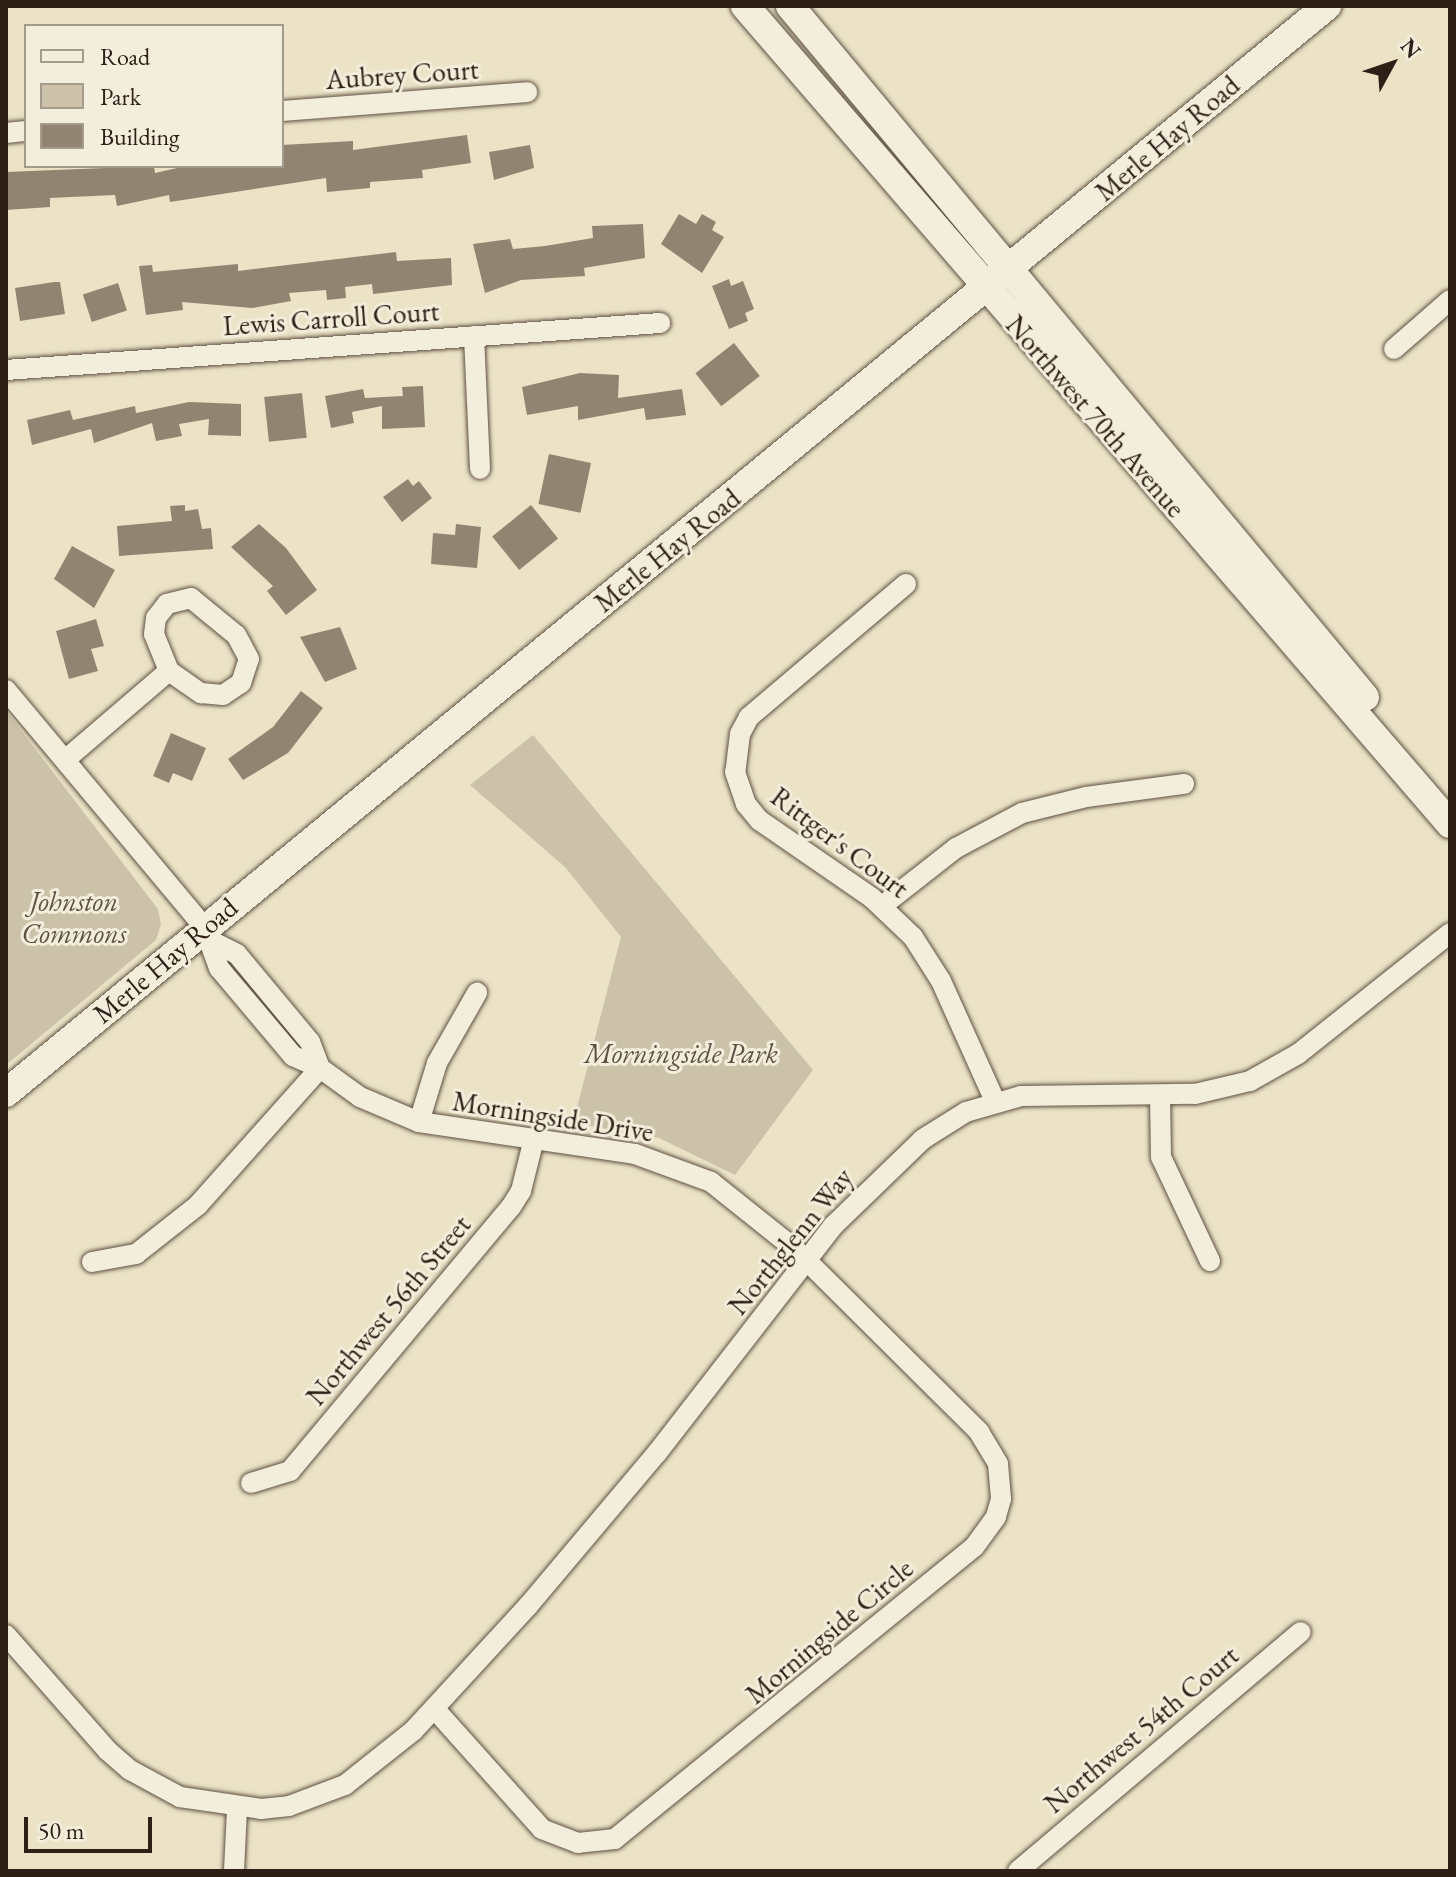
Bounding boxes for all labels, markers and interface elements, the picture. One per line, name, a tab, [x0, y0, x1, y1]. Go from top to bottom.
legend	[24, 24, 284, 168]
north arrow	[1352, 24, 1432, 104]
text: N	[1394, 32, 1428, 64]
text: Road	[100, 41, 150, 72]
street label: Aubrey Court	[324, 52, 480, 96]
street label: Merle Hay Road	[1088, 68, 1246, 208]
text: Park	[100, 81, 141, 112]
text: Building	[100, 121, 180, 152]
street label: Lewis Carroll Court	[222, 294, 440, 342]
street label: Northwest 70th Avenue	[999, 308, 1193, 524]
street label: Merle Hay Road	[587, 481, 747, 619]
street label: Rittger's Court	[765, 779, 915, 905]
park label: Johnston Commons	[21, 884, 127, 950]
street label: Merle Hay Road	[86, 890, 244, 1030]
park label: Morningside Park	[584, 1036, 778, 1070]
street label: Morningside Drive	[450, 1084, 656, 1148]
street label: Northglenn Way	[720, 1161, 860, 1321]
street label: Northwest 56th Street	[299, 1208, 477, 1412]
street label: Morningside Circle	[738, 1551, 920, 1711]
street label: Northwest 54th Court	[1037, 1638, 1245, 1820]
scale bar	[28, 1801, 156, 1851]
text: 50 m	[38, 1815, 85, 1846]

